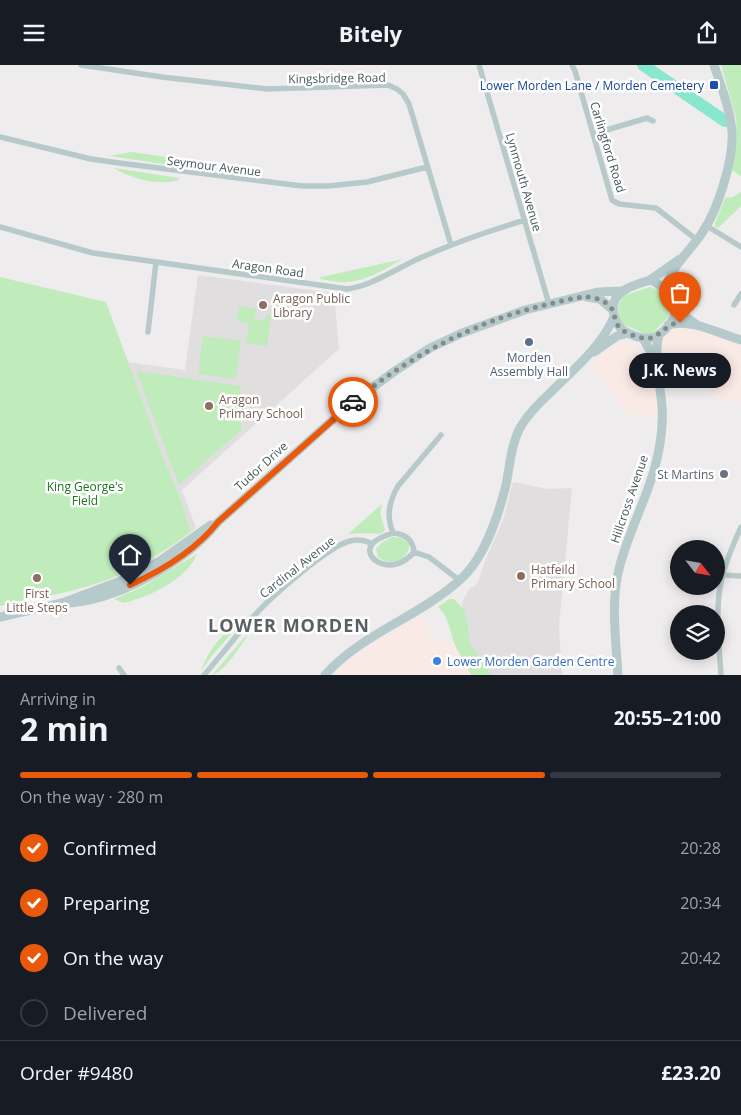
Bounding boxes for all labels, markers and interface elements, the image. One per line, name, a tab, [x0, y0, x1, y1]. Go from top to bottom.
text: Bitely	[339, 18, 402, 48]
icon: menu	[20, 19, 48, 47]
icon: share	[693, 19, 721, 47]
street label: Kingsbridge Road	[288, 69, 386, 87]
place label: Lower Morden Lane / Morden Cemetery	[480, 77, 705, 94]
marker: Lower Morden Lane / Morden Cemetery	[708, 79, 720, 91]
street label: Carlingford Road	[586, 99, 630, 195]
street label: Lynmouth Avenue	[502, 131, 546, 234]
street label: Seymour Avenue	[166, 152, 262, 180]
street label: Aragon Road	[231, 255, 305, 281]
pin	[659, 272, 701, 323]
icon: bag	[666, 279, 694, 307]
place label: Aragon Public Library	[273, 290, 350, 321]
marker: Aragon Public Library	[257, 299, 269, 311]
marker: Morden Assembly Hall	[523, 336, 535, 348]
place label: Morden Assembly Hall	[490, 349, 568, 380]
callout: J.K. News	[629, 353, 731, 388]
text: J.K. News	[643, 359, 717, 381]
courier	[328, 377, 378, 427]
icon: car	[339, 388, 367, 416]
place label: Aragon Primary School	[219, 391, 303, 422]
marker: Aragon Primary School	[203, 400, 215, 412]
street label: Tudor Drive	[231, 437, 291, 494]
street label: Hillcross Avenue	[606, 452, 652, 545]
place label: St Martins	[657, 466, 714, 483]
marker: St Martins	[718, 468, 730, 480]
park label: King George's Field	[47, 478, 124, 509]
street label: Cardinal Avenue	[256, 532, 338, 602]
pin	[109, 534, 151, 585]
north arrow	[670, 540, 725, 595]
map controls	[670, 540, 725, 660]
icon: home	[116, 541, 144, 569]
place label: Hatfeild Primary School	[531, 561, 615, 592]
marker: Hatfeild Primary School	[515, 570, 527, 582]
marker: First Little Steps	[31, 572, 43, 584]
place label: First Little Steps	[6, 585, 68, 616]
button: layers	[670, 605, 725, 660]
district label: LOWER MORDEN	[208, 613, 370, 637]
place label: Lower Morden Garden Centre	[447, 653, 615, 670]
marker: Lower Morden Garden Centre	[431, 655, 443, 667]
text: Arriving in	[20, 688, 96, 710]
text: 20:55–21:00	[614, 705, 721, 731]
text: 2 min	[20, 707, 109, 750]
text: On the way · 280 m	[20, 786, 163, 808]
icon: check	[20, 834, 48, 862]
text: Confirmed	[63, 835, 157, 861]
text: 20:28	[680, 837, 721, 859]
icon: check	[20, 889, 48, 917]
text: Preparing	[63, 890, 150, 916]
text: 20:34	[680, 892, 721, 914]
icon: check	[20, 944, 48, 972]
text: On the way	[63, 945, 163, 971]
text: 20:42	[680, 947, 721, 969]
text: Delivered	[63, 1000, 147, 1026]
text: Order #9480	[20, 1060, 133, 1086]
text: £23.20	[661, 1060, 721, 1086]

